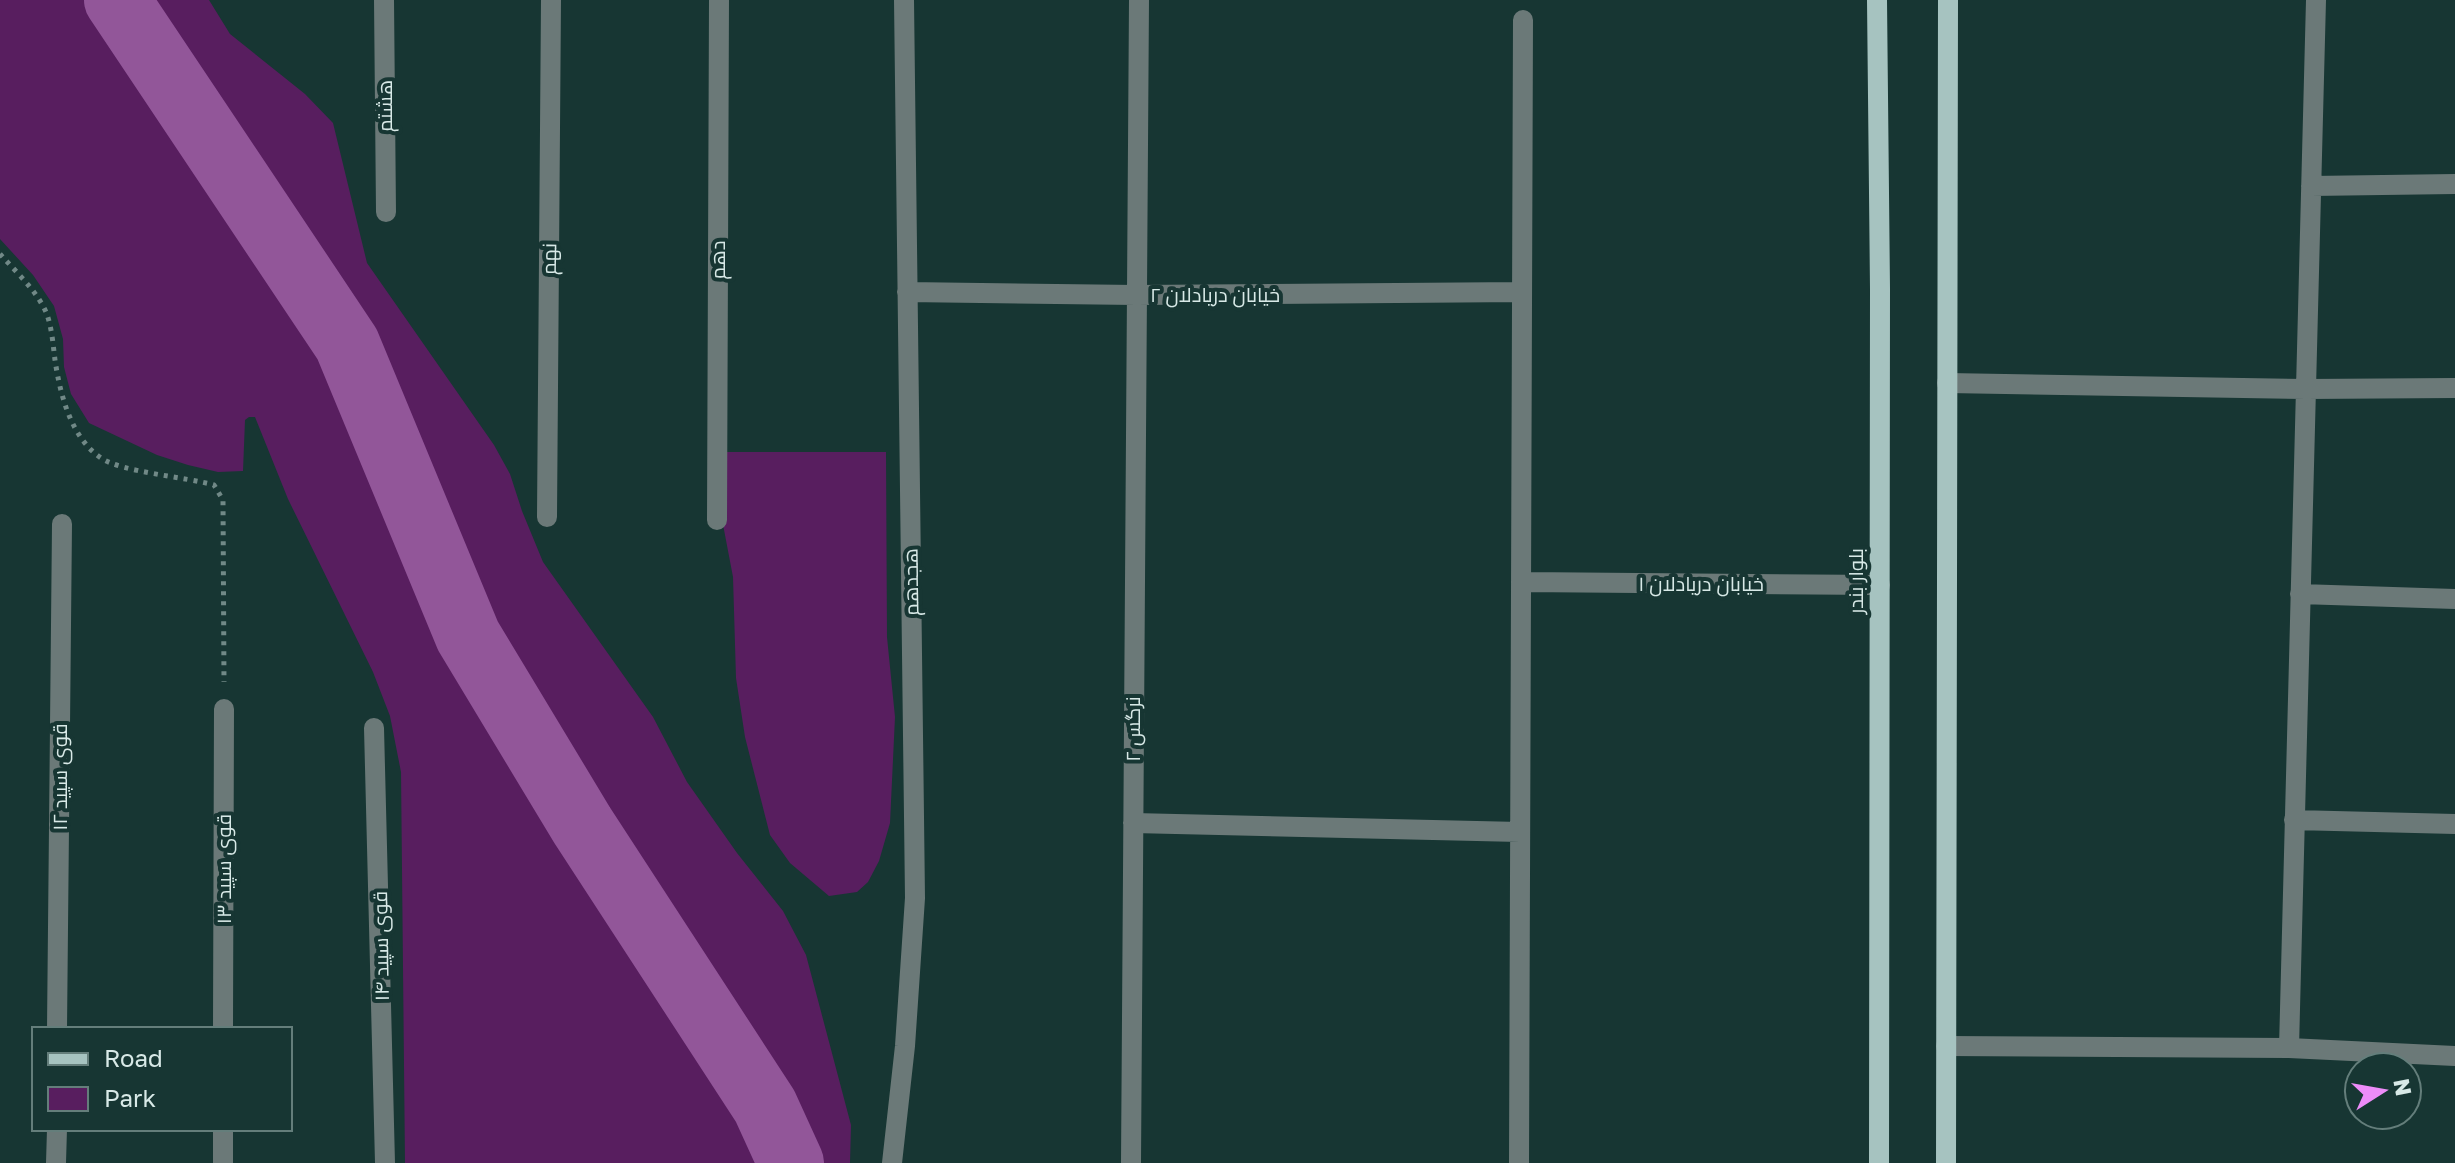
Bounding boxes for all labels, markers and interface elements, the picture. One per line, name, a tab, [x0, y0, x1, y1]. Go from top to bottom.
street label: هشتم	[372, 80, 399, 132]
street label: دهم	[705, 241, 732, 279]
street label: نهم	[536, 243, 563, 275]
street label: خیابان دریادلان ۲	[1150, 282, 1280, 308]
street label: هجدهم	[897, 548, 926, 616]
street label: بلوار بندر	[1843, 548, 1868, 615]
street label: خیابان دریادلان ۱	[1638, 571, 1764, 597]
street label: نرگس ۲	[1120, 696, 1146, 762]
street label: قوی سپید ۱۲	[47, 723, 73, 831]
street label: قوی سپید ۱۳	[211, 814, 237, 924]
street label: قوی سپید ۱۴	[367, 891, 395, 1001]
legend	[32, 1027, 292, 1131]
text: Road	[104, 1043, 163, 1072]
north arrow	[2343, 1051, 2423, 1131]
text: N	[2388, 1076, 2418, 1098]
text: Park	[104, 1083, 156, 1112]

